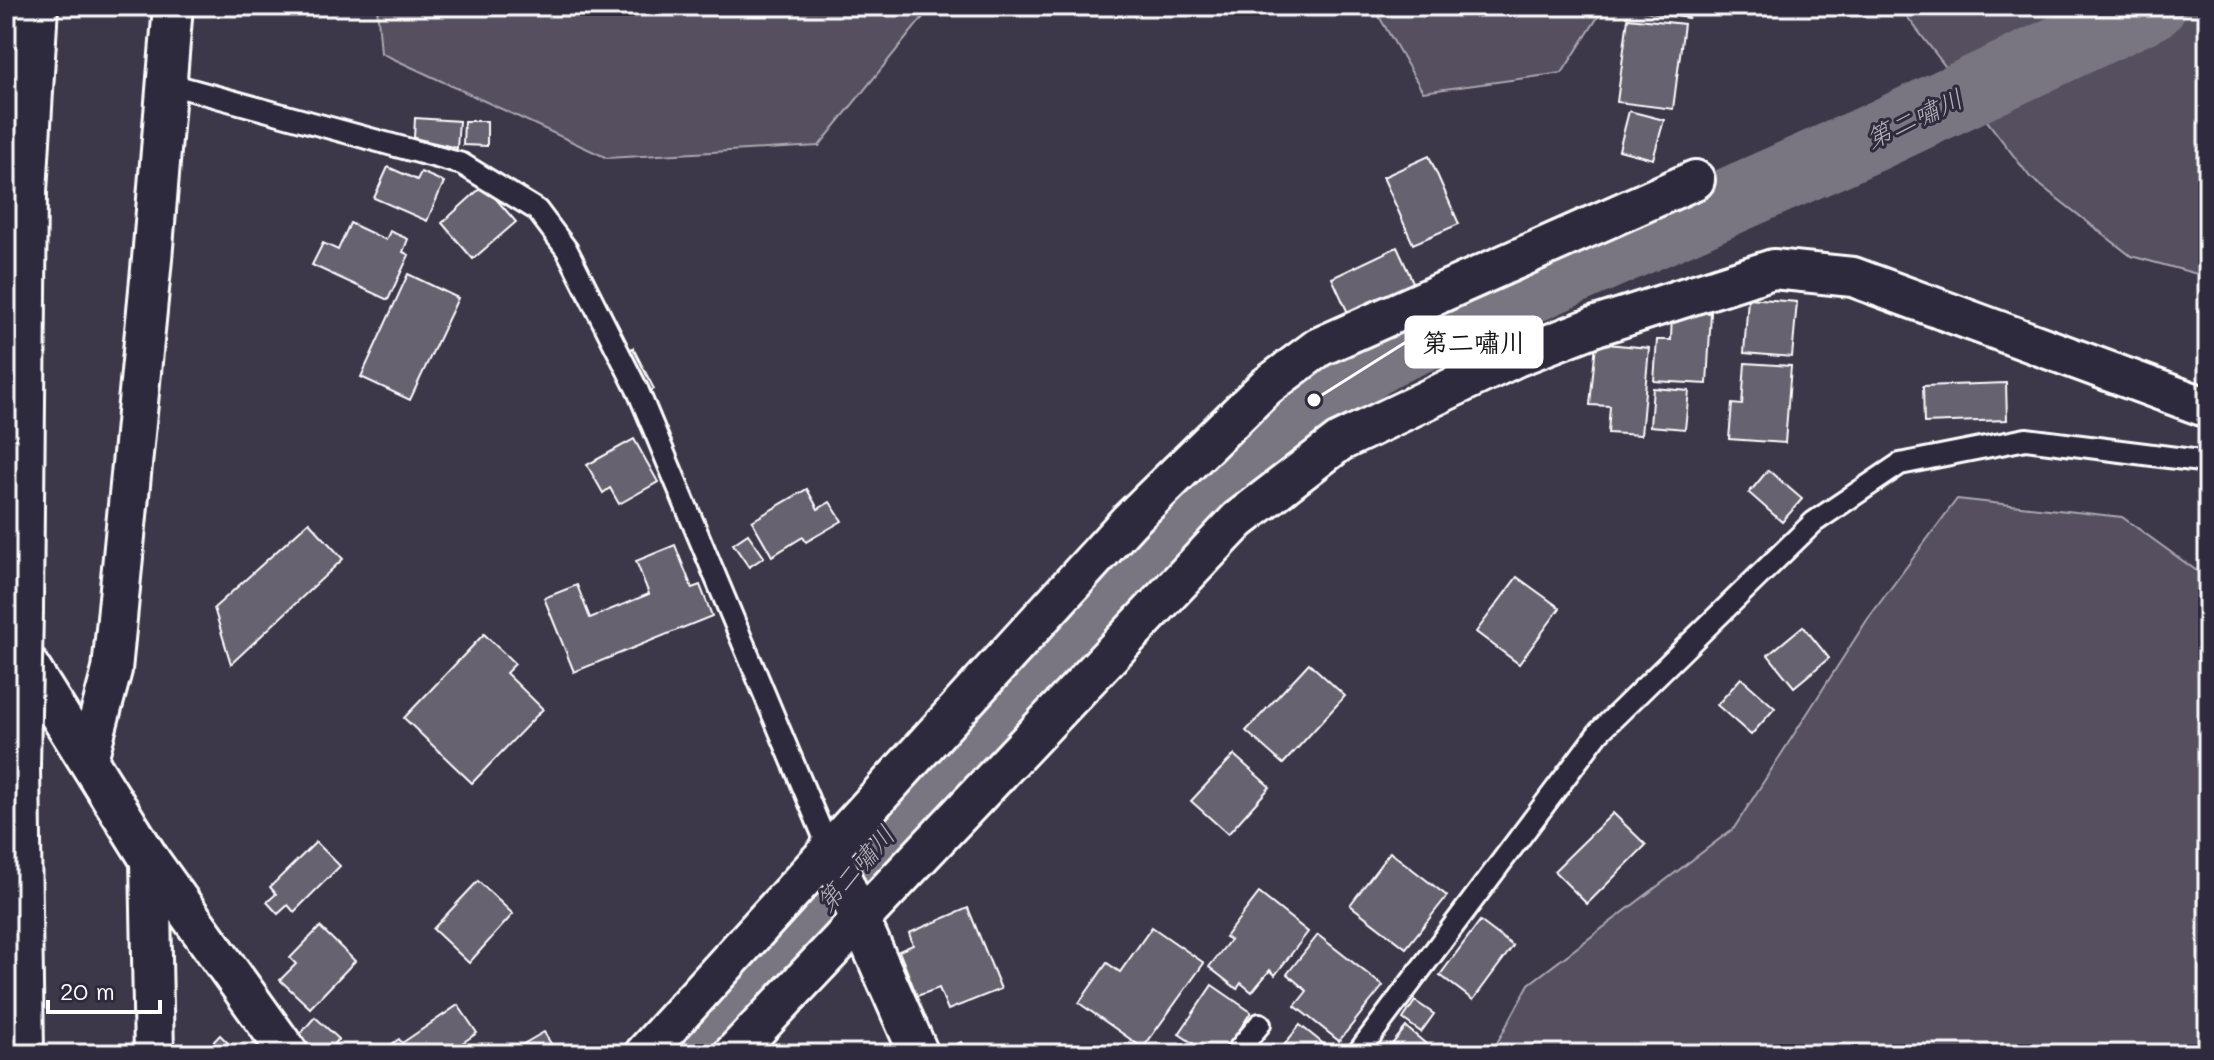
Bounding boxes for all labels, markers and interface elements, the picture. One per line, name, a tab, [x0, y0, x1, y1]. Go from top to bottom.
water label: 第二嘯川	[1860, 81, 1968, 155]
callout: 第二嘯川	[1406, 317, 1542, 367]
text: 第二嘯川	[1422, 325, 1526, 359]
water label: 第二嘯川	[808, 818, 902, 918]
scale bar	[48, 964, 160, 1014]
text: 20 m	[60, 975, 115, 1006]

